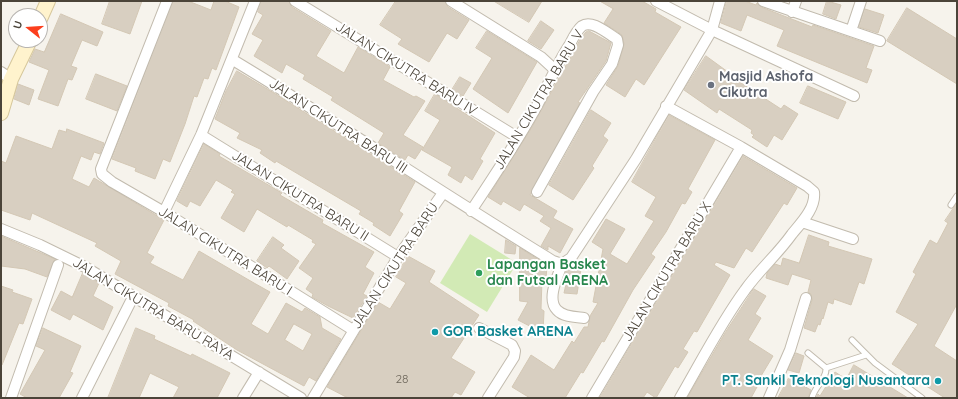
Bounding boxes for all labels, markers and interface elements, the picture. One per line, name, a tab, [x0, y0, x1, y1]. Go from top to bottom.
north arrow	[8, 8, 48, 48]
street label: JALAN CIKUTRA BARU IV	[332, 18, 480, 120]
text: U	[10, 19, 25, 31]
street label: JALAN CIKUTRA BARU V	[490, 27, 588, 173]
place label: Masjid Ashofa Cikutra	[719, 69, 813, 102]
street label: JALAN CIKUTRA BARU III	[266, 75, 410, 177]
marker: Masjid Ashofa Cikutra	[706, 80, 716, 90]
street label: JALAN CIKUTRA BARU II	[228, 147, 372, 245]
street label: JALAN CIKUTRA BARU X	[619, 199, 715, 345]
street label: JALAN CIKUTRA BARU	[348, 200, 442, 332]
street label: JALAN CIKUTRA BARU I	[155, 203, 295, 299]
street label: JALAN CIKUTRA BARU RAYA	[69, 254, 237, 364]
place label: Lapangan Basket dan Futsal ARENA	[487, 257, 608, 290]
marker: Lapangan Basket dan Futsal ARENA	[474, 268, 484, 278]
place label: GOR Basket ARENA	[443, 324, 573, 340]
marker: GOR Basket ARENA	[430, 327, 440, 337]
house number: 28	[395, 372, 409, 386]
place label: PT. Sankil Teknologi Nusantara	[722, 373, 930, 389]
marker: PT. Sankil Teknologi Nusantara	[933, 376, 943, 386]

